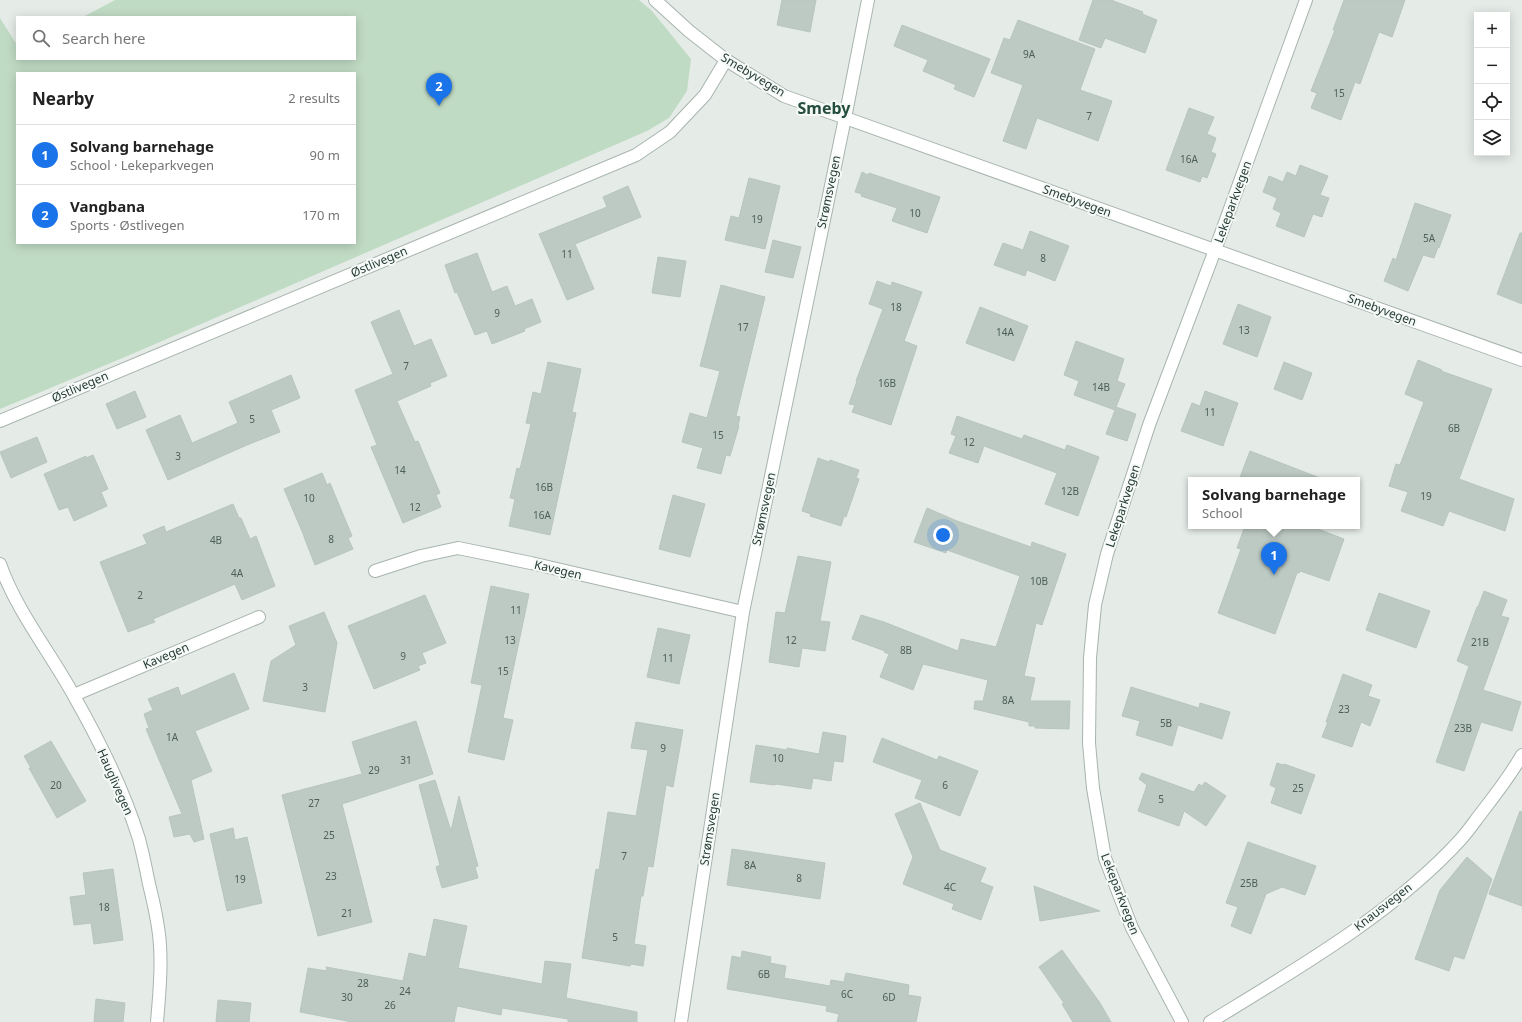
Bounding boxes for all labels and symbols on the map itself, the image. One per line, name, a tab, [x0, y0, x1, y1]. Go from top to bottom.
house number: 9A	[1023, 47, 1036, 61]
street label: Smebyvegen	[718, 49, 789, 100]
pin: 2	[426, 73, 452, 106]
house number: 15	[1333, 86, 1345, 100]
district label: Smeby	[798, 97, 851, 119]
house number: 7	[1086, 109, 1092, 123]
house number: 16A	[1180, 152, 1199, 166]
street label: Strømsvegen	[812, 154, 845, 230]
street label: Lekeparkvegen	[1210, 158, 1255, 245]
street label: Smebyvegen	[1040, 180, 1114, 221]
house number: 10	[909, 206, 921, 220]
house number: 19	[751, 212, 763, 226]
house number: 5A	[1423, 231, 1436, 245]
street label: Østlivegen	[348, 242, 410, 281]
house number: 11	[561, 247, 573, 261]
house number: 8	[1040, 251, 1046, 265]
street label: Smebyvegen	[1345, 289, 1419, 330]
house number: 18	[890, 300, 902, 314]
house number: 9	[494, 306, 500, 320]
house number: 17	[737, 320, 749, 334]
house number: 13	[1238, 323, 1250, 337]
house number: 14A	[996, 325, 1015, 339]
house number: 7	[403, 359, 409, 373]
street label: Østlivegen	[49, 367, 111, 406]
house number: 16B	[878, 376, 896, 390]
house number: 14B	[1092, 380, 1110, 394]
house number: 11	[1204, 405, 1216, 419]
house number: 5	[249, 412, 255, 426]
house number: 6B	[1448, 421, 1460, 435]
house number: 15	[712, 428, 724, 442]
house number: 12	[963, 435, 975, 449]
house number: 3	[175, 449, 181, 463]
street label: Lekeparkvegen	[1101, 462, 1144, 549]
house number: 14	[394, 463, 406, 477]
street label: Strømsvegen	[747, 471, 780, 547]
house number: 16B	[535, 480, 553, 494]
house number: 12B	[1061, 484, 1079, 498]
house number: 19	[1420, 489, 1432, 503]
house number: 10	[303, 491, 315, 505]
house number: 12	[409, 500, 421, 514]
house number: 16A	[533, 508, 552, 522]
your location	[933, 525, 953, 545]
house number: 8	[328, 532, 334, 546]
house number: 4B	[210, 533, 222, 547]
pin: 1	[1261, 542, 1287, 575]
street label: Kavegen	[533, 556, 584, 583]
house number: 4A	[231, 566, 244, 580]
house number: 10B	[1030, 574, 1048, 588]
house number: 2	[137, 588, 143, 602]
house number: 11	[510, 603, 522, 617]
house number: 13	[504, 633, 516, 647]
house number: 12	[785, 633, 797, 647]
house number: 21B	[1471, 635, 1489, 649]
street label: Kavegen	[140, 638, 191, 673]
house number: 8B	[900, 643, 912, 657]
house number: 9	[400, 649, 406, 663]
house number: 11	[662, 651, 674, 665]
house number: 15	[497, 664, 509, 678]
house number: 3	[302, 680, 308, 694]
house number: 8A	[1002, 693, 1015, 707]
house number: 23	[1338, 702, 1350, 716]
house number: 5B	[1160, 716, 1172, 730]
house number: 23B	[1454, 721, 1472, 735]
house number: 1A	[166, 730, 179, 744]
house number: 9	[660, 741, 666, 755]
street label: Hauglivegen	[93, 746, 138, 818]
house number: 10	[772, 751, 784, 765]
house number: 31	[400, 753, 412, 767]
house number: 29	[368, 763, 380, 777]
house number: 20	[50, 778, 62, 792]
house number: 6	[942, 778, 948, 792]
house number: 25	[1292, 781, 1304, 795]
street label: Strømsvegen	[695, 791, 724, 867]
house number: 5	[1158, 792, 1164, 806]
house number: 27	[308, 796, 320, 810]
house number: 25	[323, 828, 335, 842]
house number: 7	[621, 849, 627, 863]
street label: Lekeparkvegen	[1097, 851, 1144, 937]
house number: 8A	[744, 858, 757, 872]
house number: 23	[325, 869, 337, 883]
house number: 8	[796, 871, 802, 885]
house number: 19	[234, 872, 246, 886]
house number: 25B	[1240, 876, 1258, 890]
street label: Knausvegen	[1350, 879, 1415, 935]
house number: 4C	[944, 880, 957, 894]
house number: 18	[98, 900, 110, 914]
house number: 21	[341, 906, 353, 920]
house number: 5	[612, 930, 618, 944]
house number: 6B	[758, 967, 770, 981]
house number: 28	[357, 976, 369, 990]
house number: 24	[399, 984, 411, 998]
house number: 6C	[841, 987, 854, 1001]
house number: 30	[341, 990, 353, 1004]
house number: 6D	[882, 990, 896, 1004]
house number: 26	[384, 998, 396, 1012]

